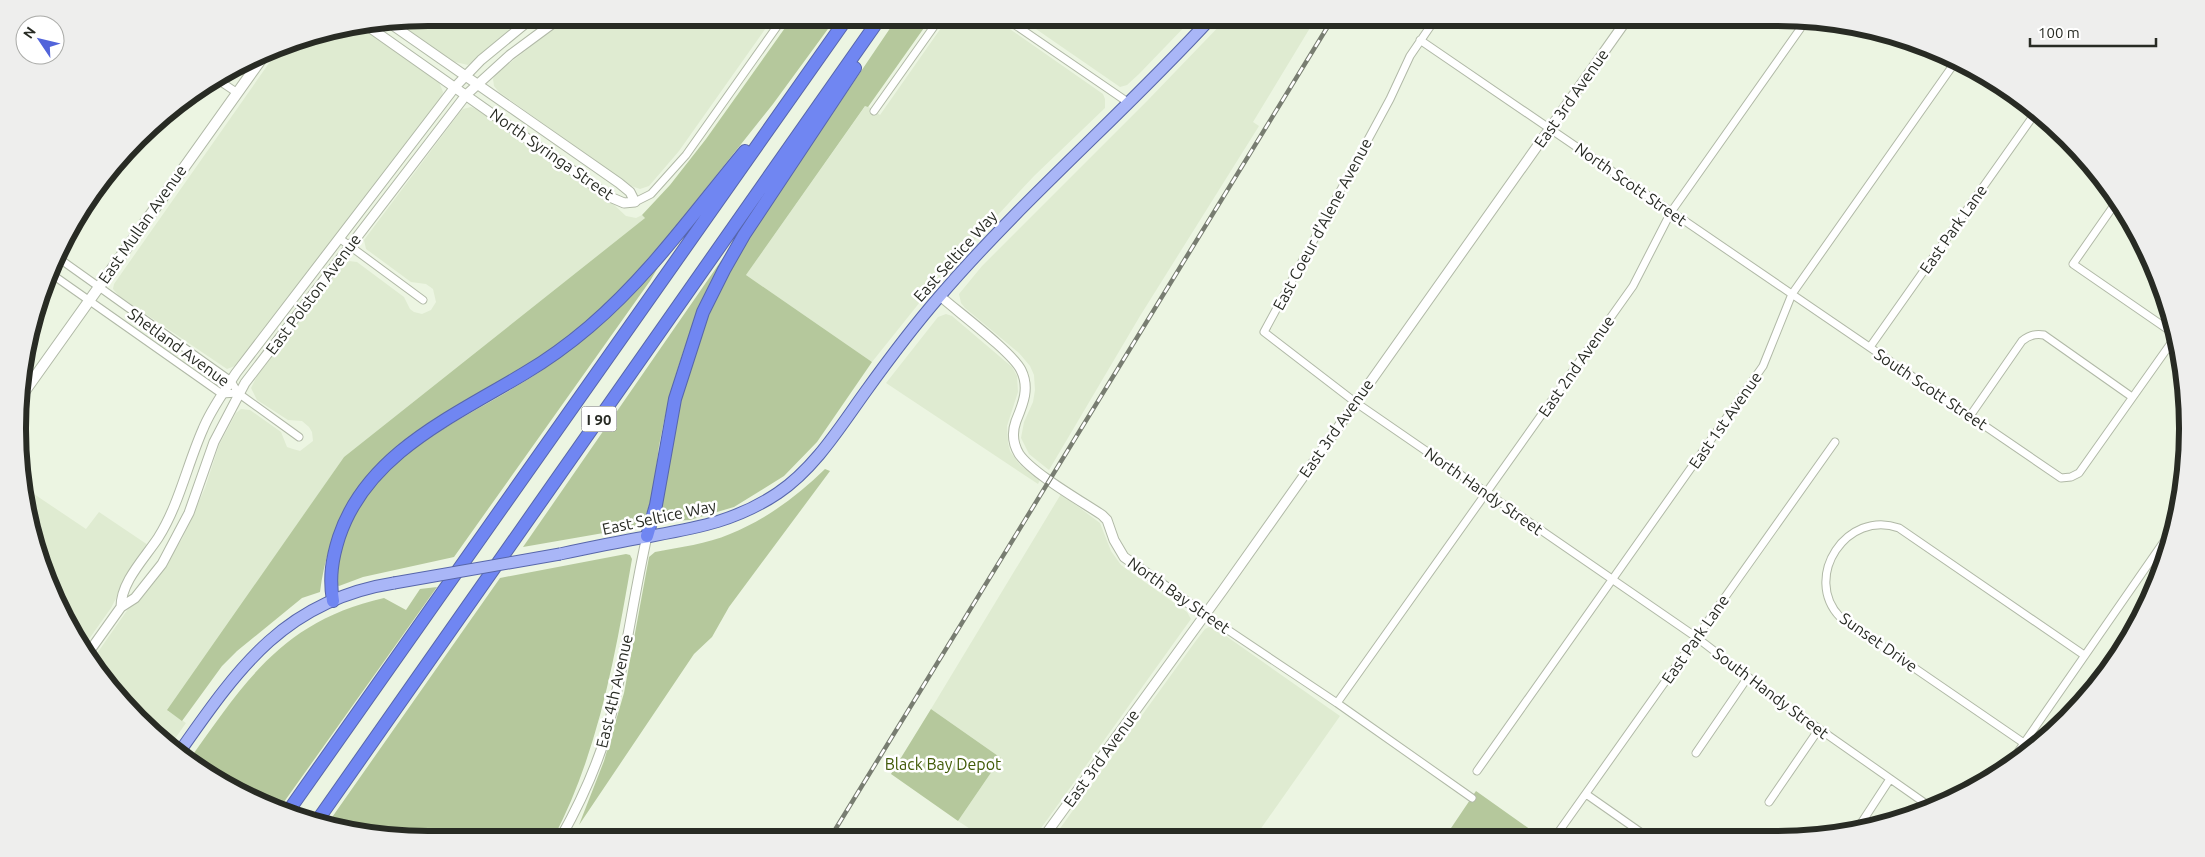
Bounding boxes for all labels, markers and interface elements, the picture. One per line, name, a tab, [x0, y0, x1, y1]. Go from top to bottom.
north arrow	[15, 15, 65, 65]
scale bar	[2030, 15, 2156, 47]
text: N	[20, 24, 39, 41]
text: 100 m	[2038, 24, 2080, 41]
street label: East 3rd Avenue	[1530, 45, 1612, 151]
street label: North Syringa Street	[487, 105, 618, 204]
street label: East Coeur d'Alene Avenue	[1269, 135, 1375, 313]
street label: North Scott Street	[1572, 139, 1691, 230]
street label: East Mullan Avenue	[94, 161, 190, 287]
street label: East Park Lane	[1916, 181, 1990, 277]
street label: East Seltice Way	[910, 207, 1001, 305]
street label: East Polston Avenue	[262, 230, 364, 358]
street label: Shetland Avenue	[125, 304, 233, 390]
street label: East 2nd Avenue	[1534, 312, 1618, 420]
street label: South Scott Street	[1871, 345, 1991, 434]
street label: East 1st Avenue	[1685, 368, 1765, 472]
street label: East 3rd Avenue	[1295, 375, 1377, 481]
road number: I 90	[582, 406, 616, 432]
street label: North Handy Street	[1422, 444, 1547, 539]
street label: East Seltice Way	[600, 496, 718, 538]
street label: North Bay Street	[1125, 553, 1234, 637]
street label: East Park Lane	[1658, 591, 1732, 687]
street label: Sunset Drive	[1837, 609, 1921, 675]
street label: East 4th Avenue	[592, 632, 636, 750]
street label: South Handy Street	[1710, 644, 1833, 743]
street label: East 3rd Avenue	[1060, 706, 1142, 810]
park label: Black Bay Depot	[885, 755, 1002, 773]

